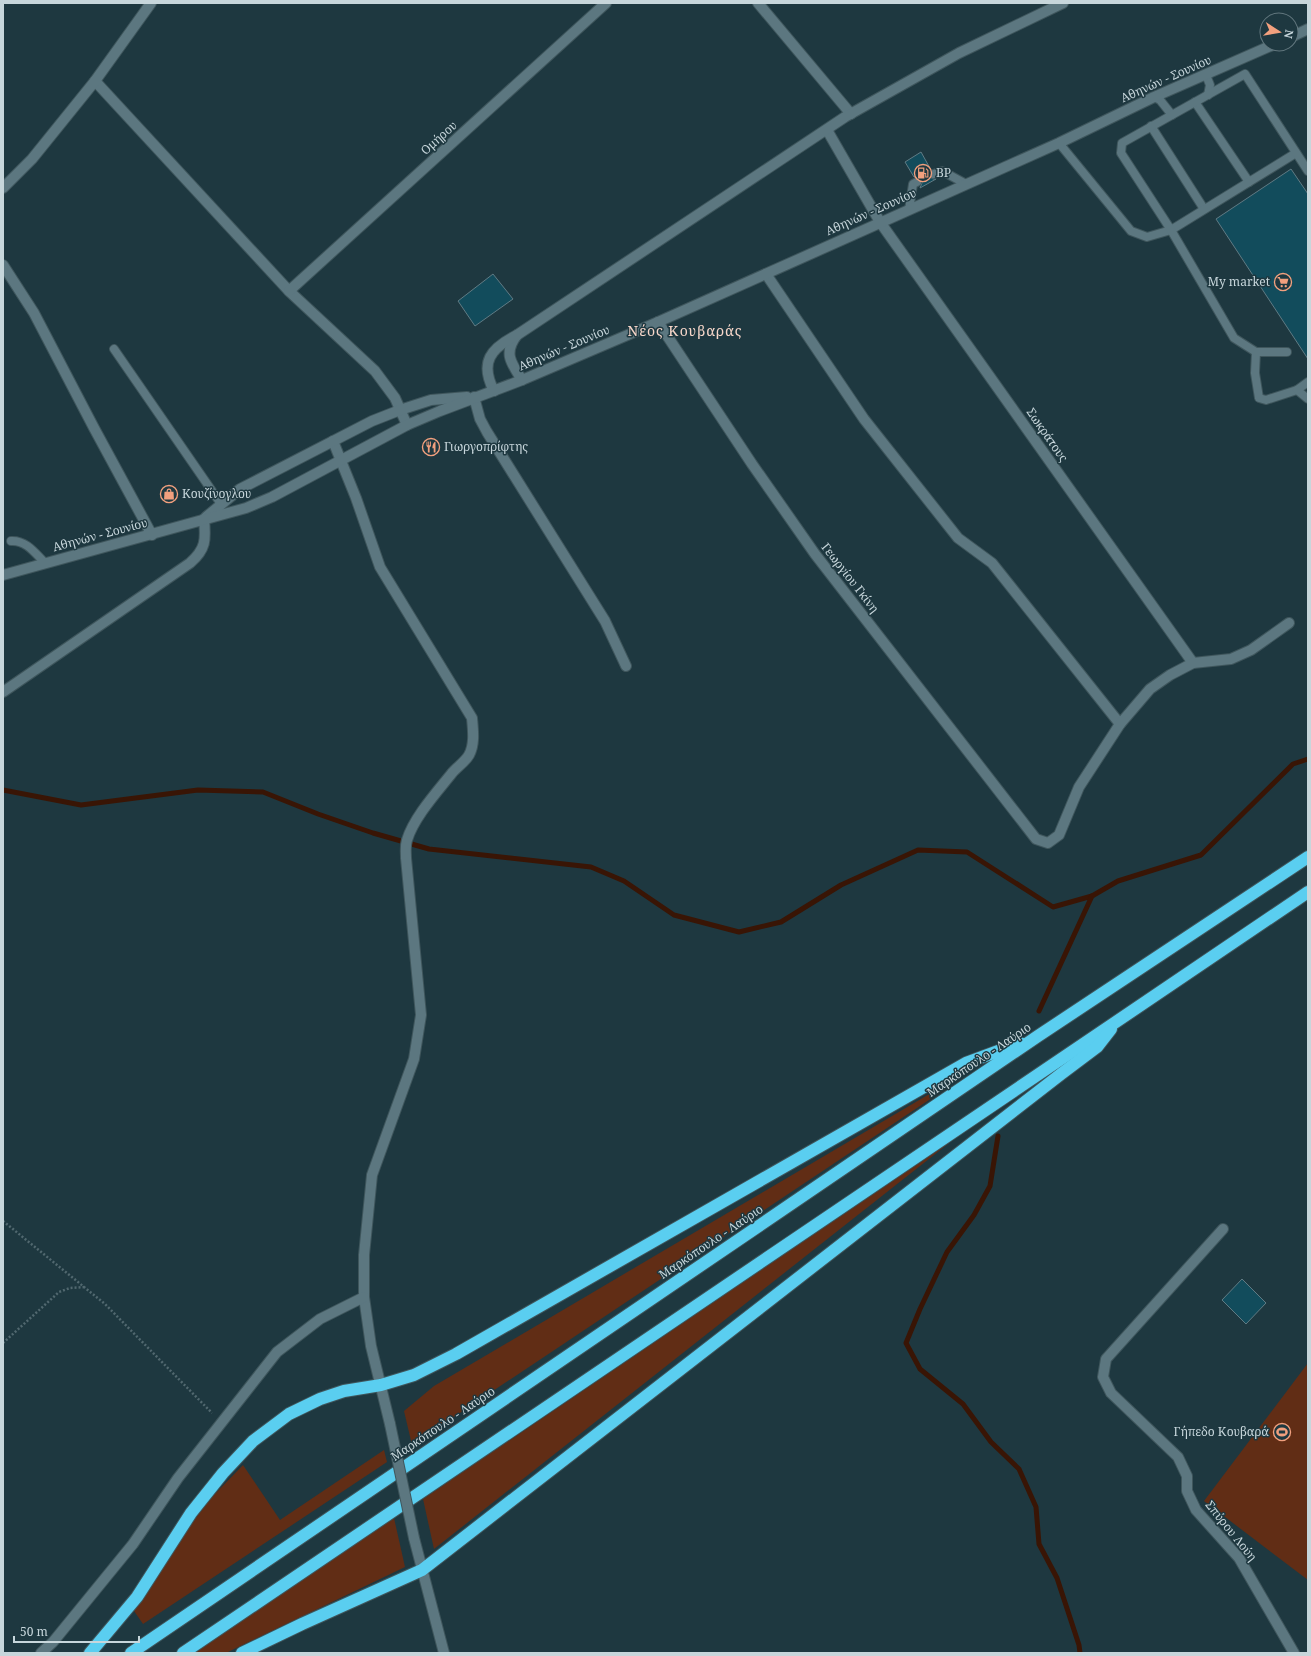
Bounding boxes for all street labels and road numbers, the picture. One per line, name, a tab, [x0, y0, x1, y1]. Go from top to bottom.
street label: Αθηνών - Σουνίου	[1118, 51, 1214, 106]
street label: Ομήρου	[417, 117, 461, 158]
street label: Αθηνών - Σουνίου	[823, 184, 919, 239]
street label: Αθηνών - Σουνίου	[516, 321, 612, 374]
street label: Σωκράτους	[1023, 404, 1072, 465]
street label: Αθηνών - Σουνίου	[51, 514, 149, 555]
street label: Γεωργίου Γκίνη	[818, 539, 883, 616]
street label: Μαρκόπουλο - Λαύριο	[923, 1018, 1034, 1101]
street label: Μαρκόπουλο - Λαύριο	[655, 1200, 766, 1283]
street label: Μαρκόπουλο - Λαύριο	[387, 1382, 498, 1465]
street label: Σπύρου Λούη	[1202, 1497, 1261, 1565]

